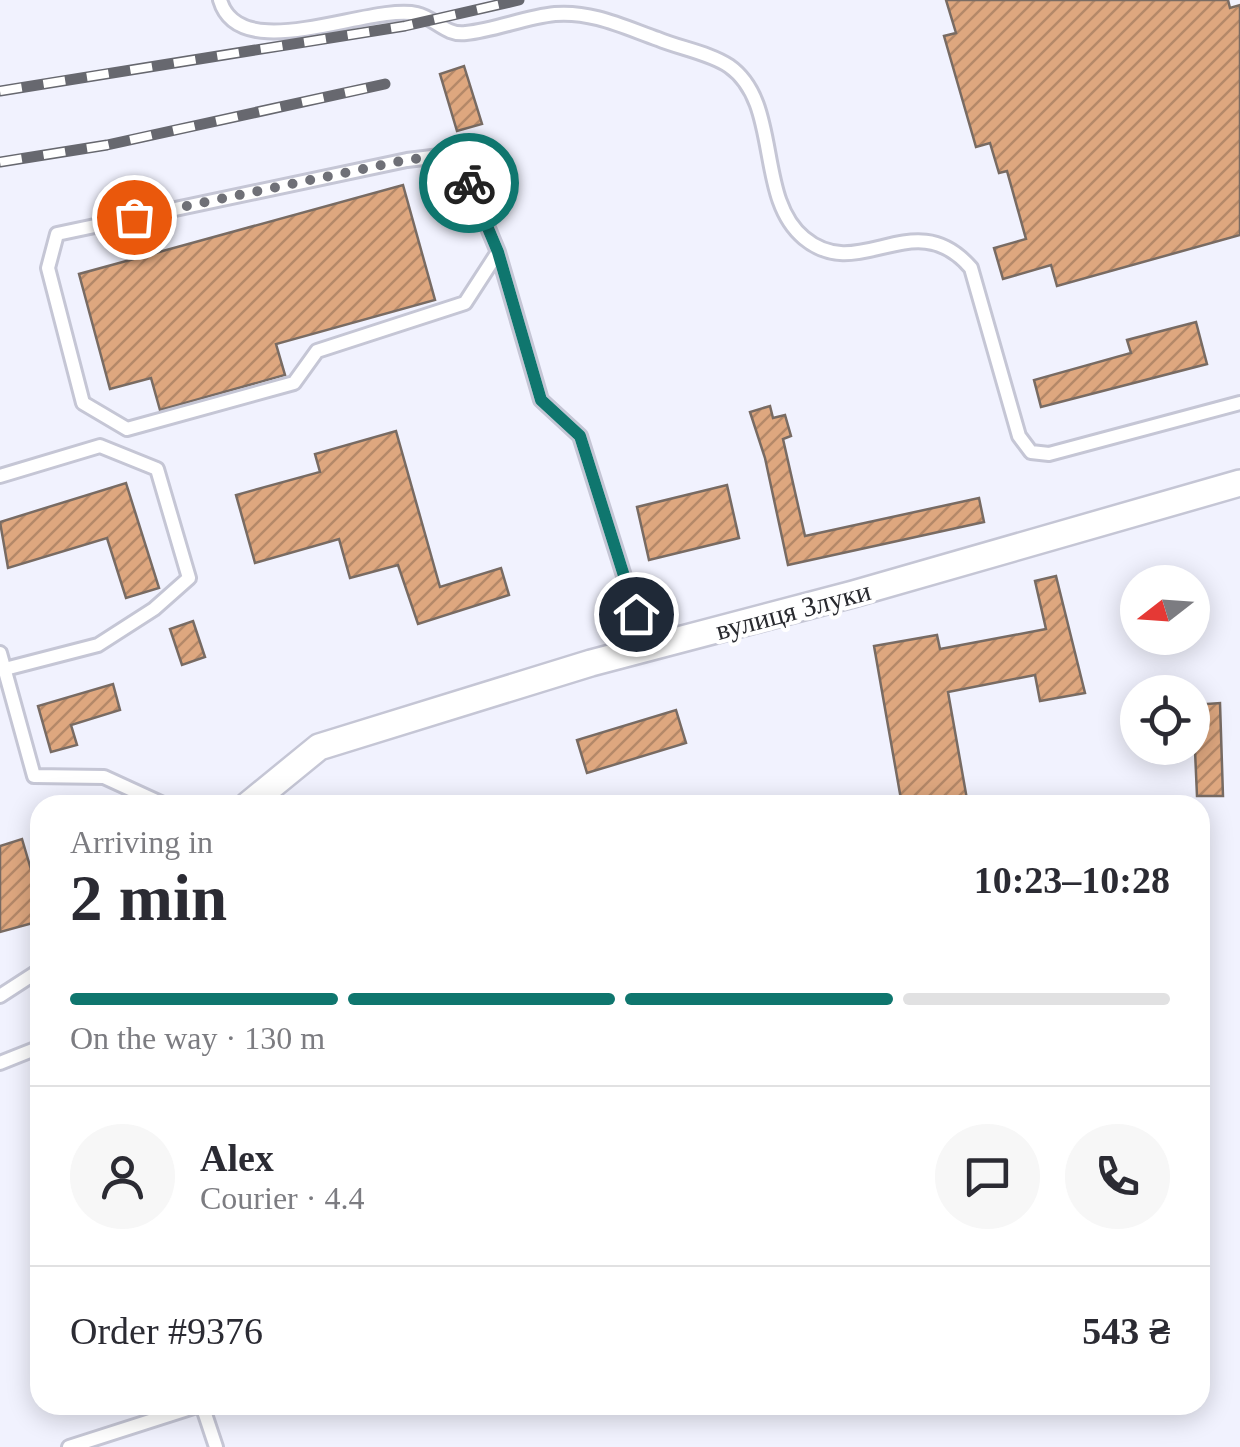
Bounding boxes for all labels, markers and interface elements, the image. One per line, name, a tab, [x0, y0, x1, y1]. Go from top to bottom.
courier	[419, 133, 519, 233]
icon: bike	[442, 156, 497, 211]
pin	[92, 175, 177, 260]
icon: bag	[107, 190, 162, 245]
north arrow	[1120, 565, 1210, 655]
map controls	[1120, 565, 1210, 765]
pin	[594, 572, 679, 657]
street label: вулиця Злуки	[712, 575, 874, 646]
icon: home	[609, 587, 664, 642]
button: locate	[1120, 675, 1210, 765]
text: Arriving in	[70, 824, 213, 860]
text: 10:23–10:28	[974, 859, 1170, 901]
text: 2 min	[70, 862, 227, 934]
text: On the way · 130 m	[70, 1020, 325, 1056]
button: person	[70, 1124, 175, 1229]
button: chat	[935, 1124, 1040, 1229]
button: phone	[1065, 1124, 1170, 1229]
text: Alex	[200, 1137, 274, 1179]
text: Courier · 4.4	[200, 1180, 364, 1216]
text: Order #9376	[70, 1310, 263, 1352]
text: 543 ₴	[1082, 1310, 1170, 1352]

